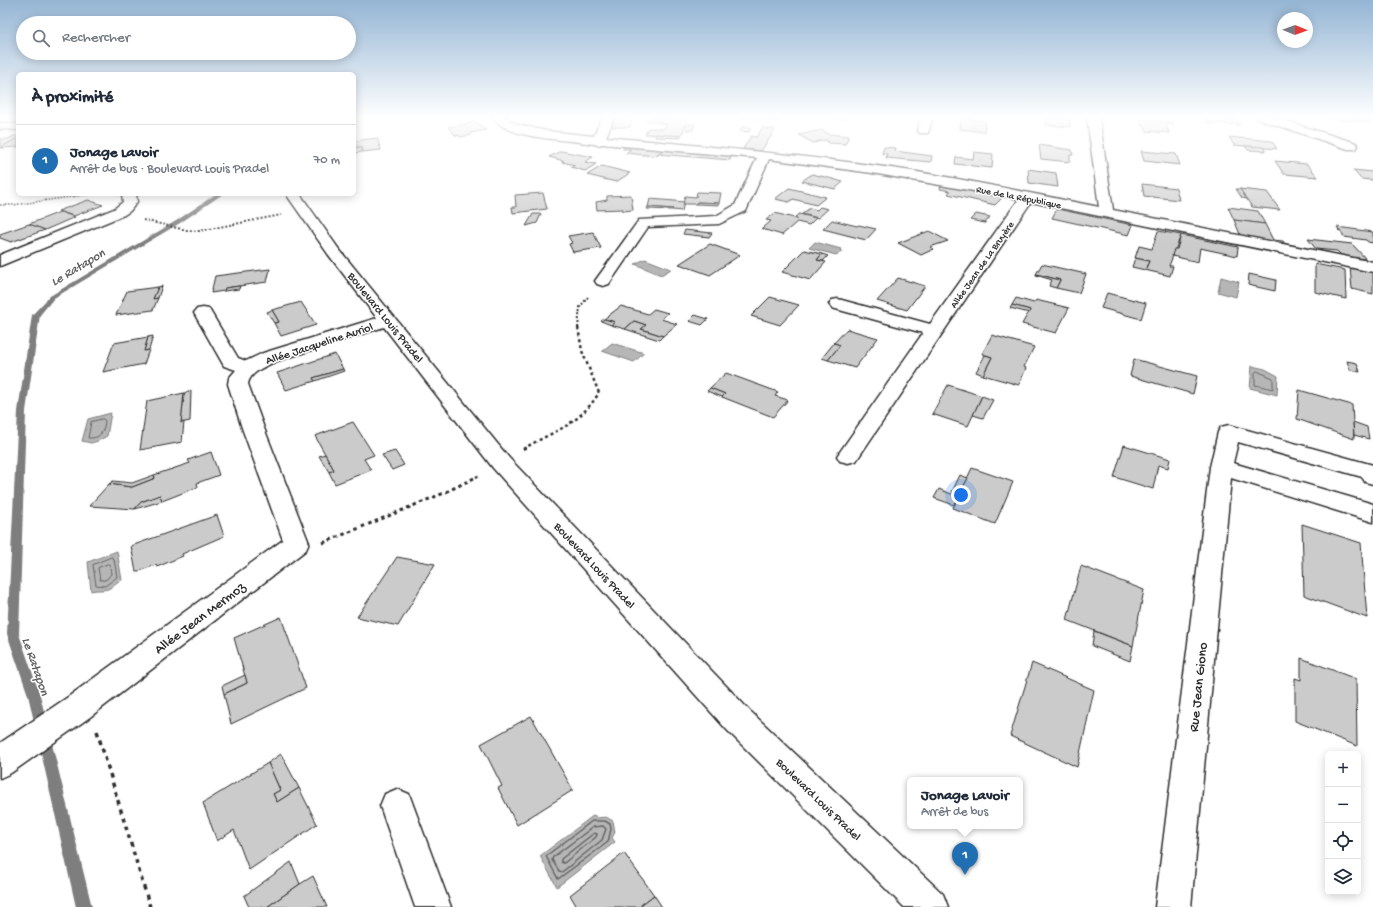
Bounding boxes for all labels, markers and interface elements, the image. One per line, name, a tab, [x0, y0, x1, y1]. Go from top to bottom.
north arrow	[1277, 12, 1313, 48]
search box	[16, 16, 356, 60]
icon: search	[30, 27, 52, 49]
text: Rechercher	[62, 29, 130, 47]
text: À proximité	[32, 88, 113, 108]
text: Jonage Lavoir	[70, 144, 158, 162]
text: 1	[42, 153, 48, 168]
text: 70 m	[314, 153, 340, 168]
text: Arrêt de bus · Boulevard Louis Pradel	[70, 162, 269, 177]
street label: Rue de la République	[975, 184, 1063, 212]
street label: Allée Jean de La Bruyère	[948, 219, 1018, 311]
water label: Le Ratapon	[49, 246, 109, 290]
street label: Boulevard Louis Pradel	[343, 269, 425, 367]
street label: Allée Jacqueline Auriol	[264, 321, 375, 369]
your location	[951, 485, 971, 505]
street label: Boulevard Louis Pradel	[549, 520, 637, 613]
street label: Allée Jean Mermoz	[152, 579, 250, 659]
water label: Le Ratapon	[18, 636, 52, 699]
street label: Rue Jean Giono	[1186, 642, 1213, 733]
map controls	[1325, 751, 1361, 895]
button: +	[1325, 751, 1361, 787]
street label: Boulevard Louis Pradel	[772, 756, 863, 845]
popup	[907, 777, 1023, 829]
text: Jonage Lavoir	[921, 787, 1009, 805]
button: −	[1325, 787, 1361, 823]
text: Arrêt de bus	[921, 805, 988, 820]
button: locate	[1325, 823, 1361, 859]
pin: 1	[952, 842, 978, 875]
button: layers	[1325, 859, 1361, 895]

